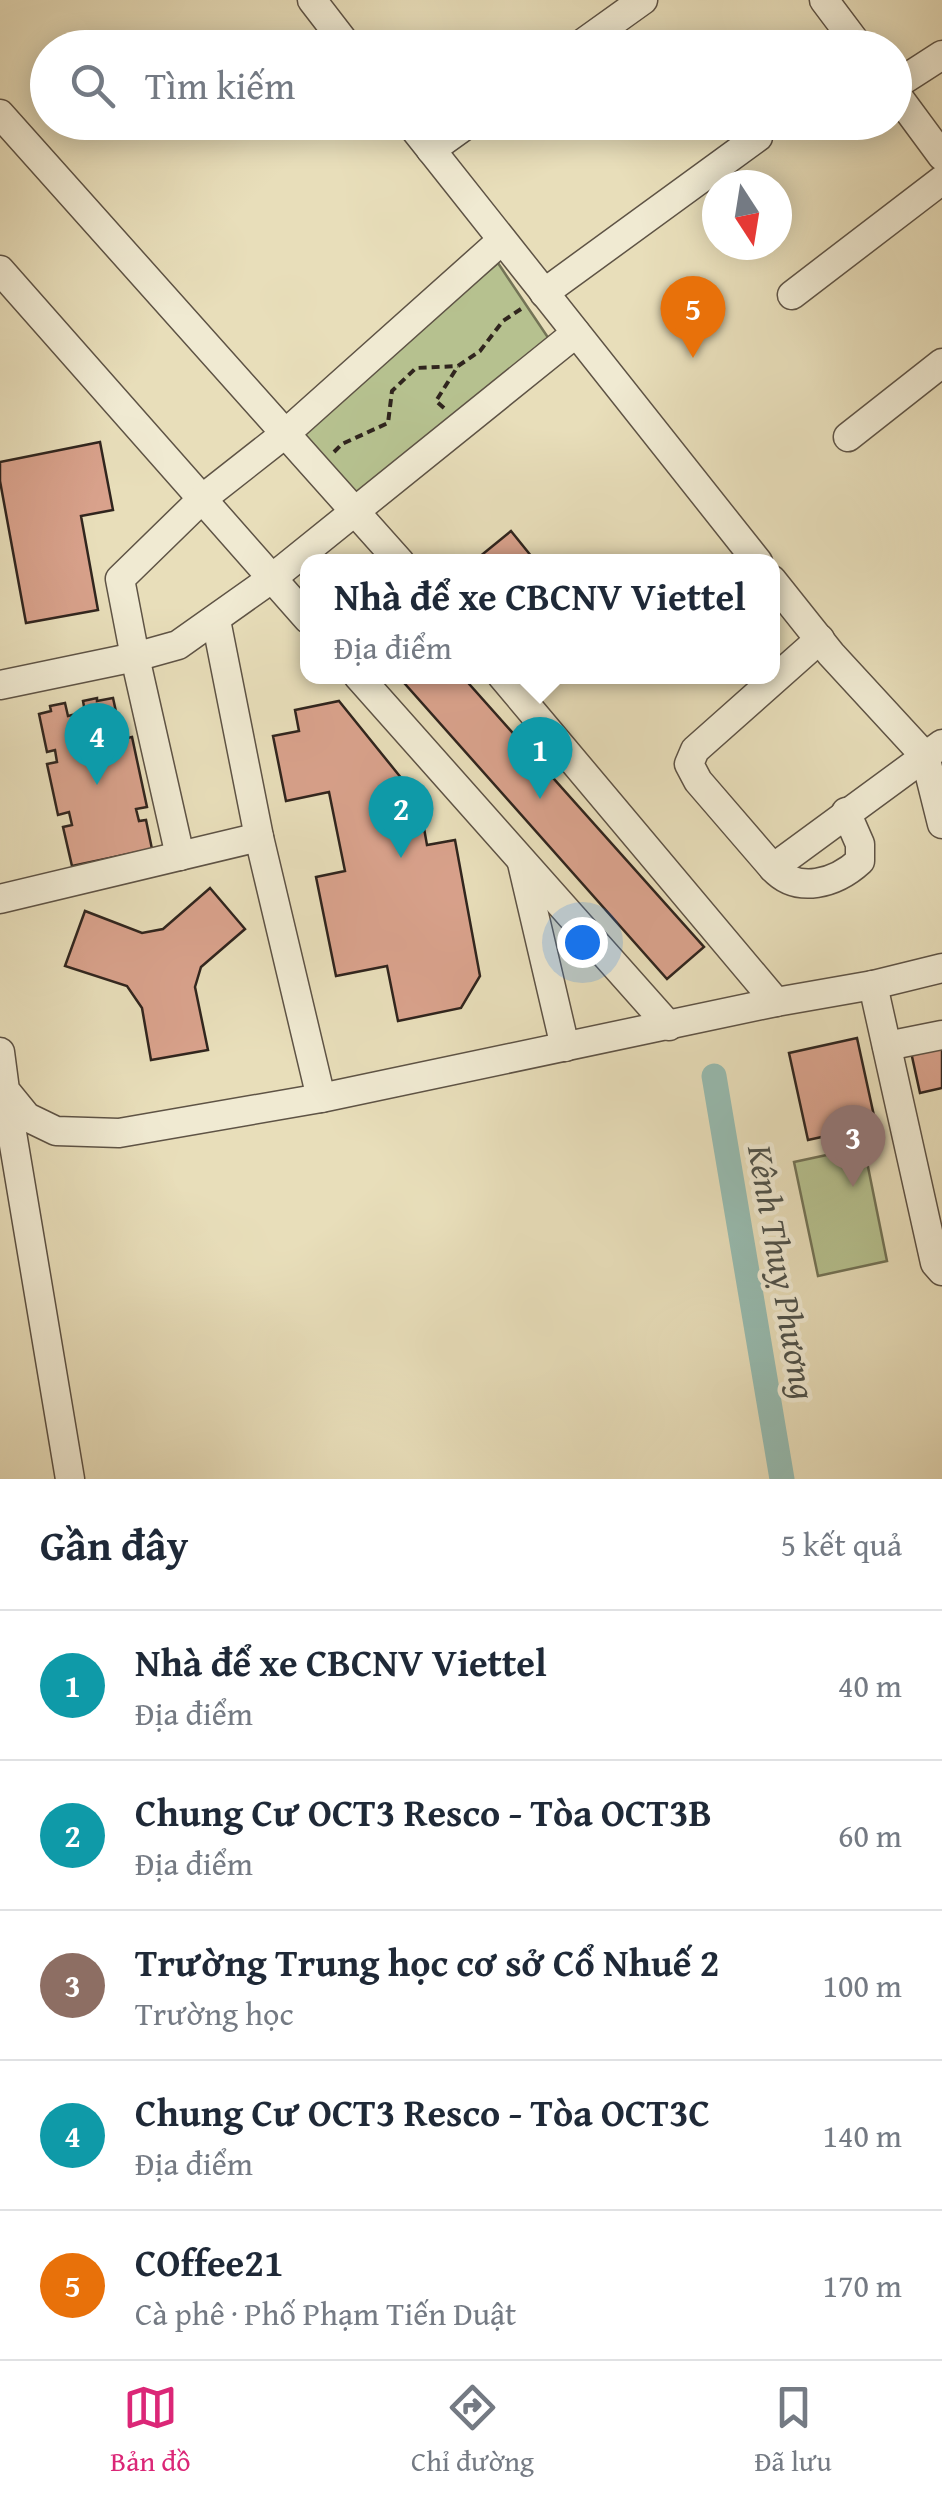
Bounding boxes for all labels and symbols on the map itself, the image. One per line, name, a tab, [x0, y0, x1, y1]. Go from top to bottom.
north arrow	[702, 170, 792, 260]
pin: 5	[660, 276, 726, 358]
pin: 4	[64, 702, 130, 785]
pin: 1	[508, 716, 572, 799]
pin: 2	[368, 776, 434, 858]
your location	[557, 917, 608, 968]
pin: 3	[820, 1104, 886, 1187]
water label: Kênh Thuỵ Phương	[735, 1140, 830, 1403]

